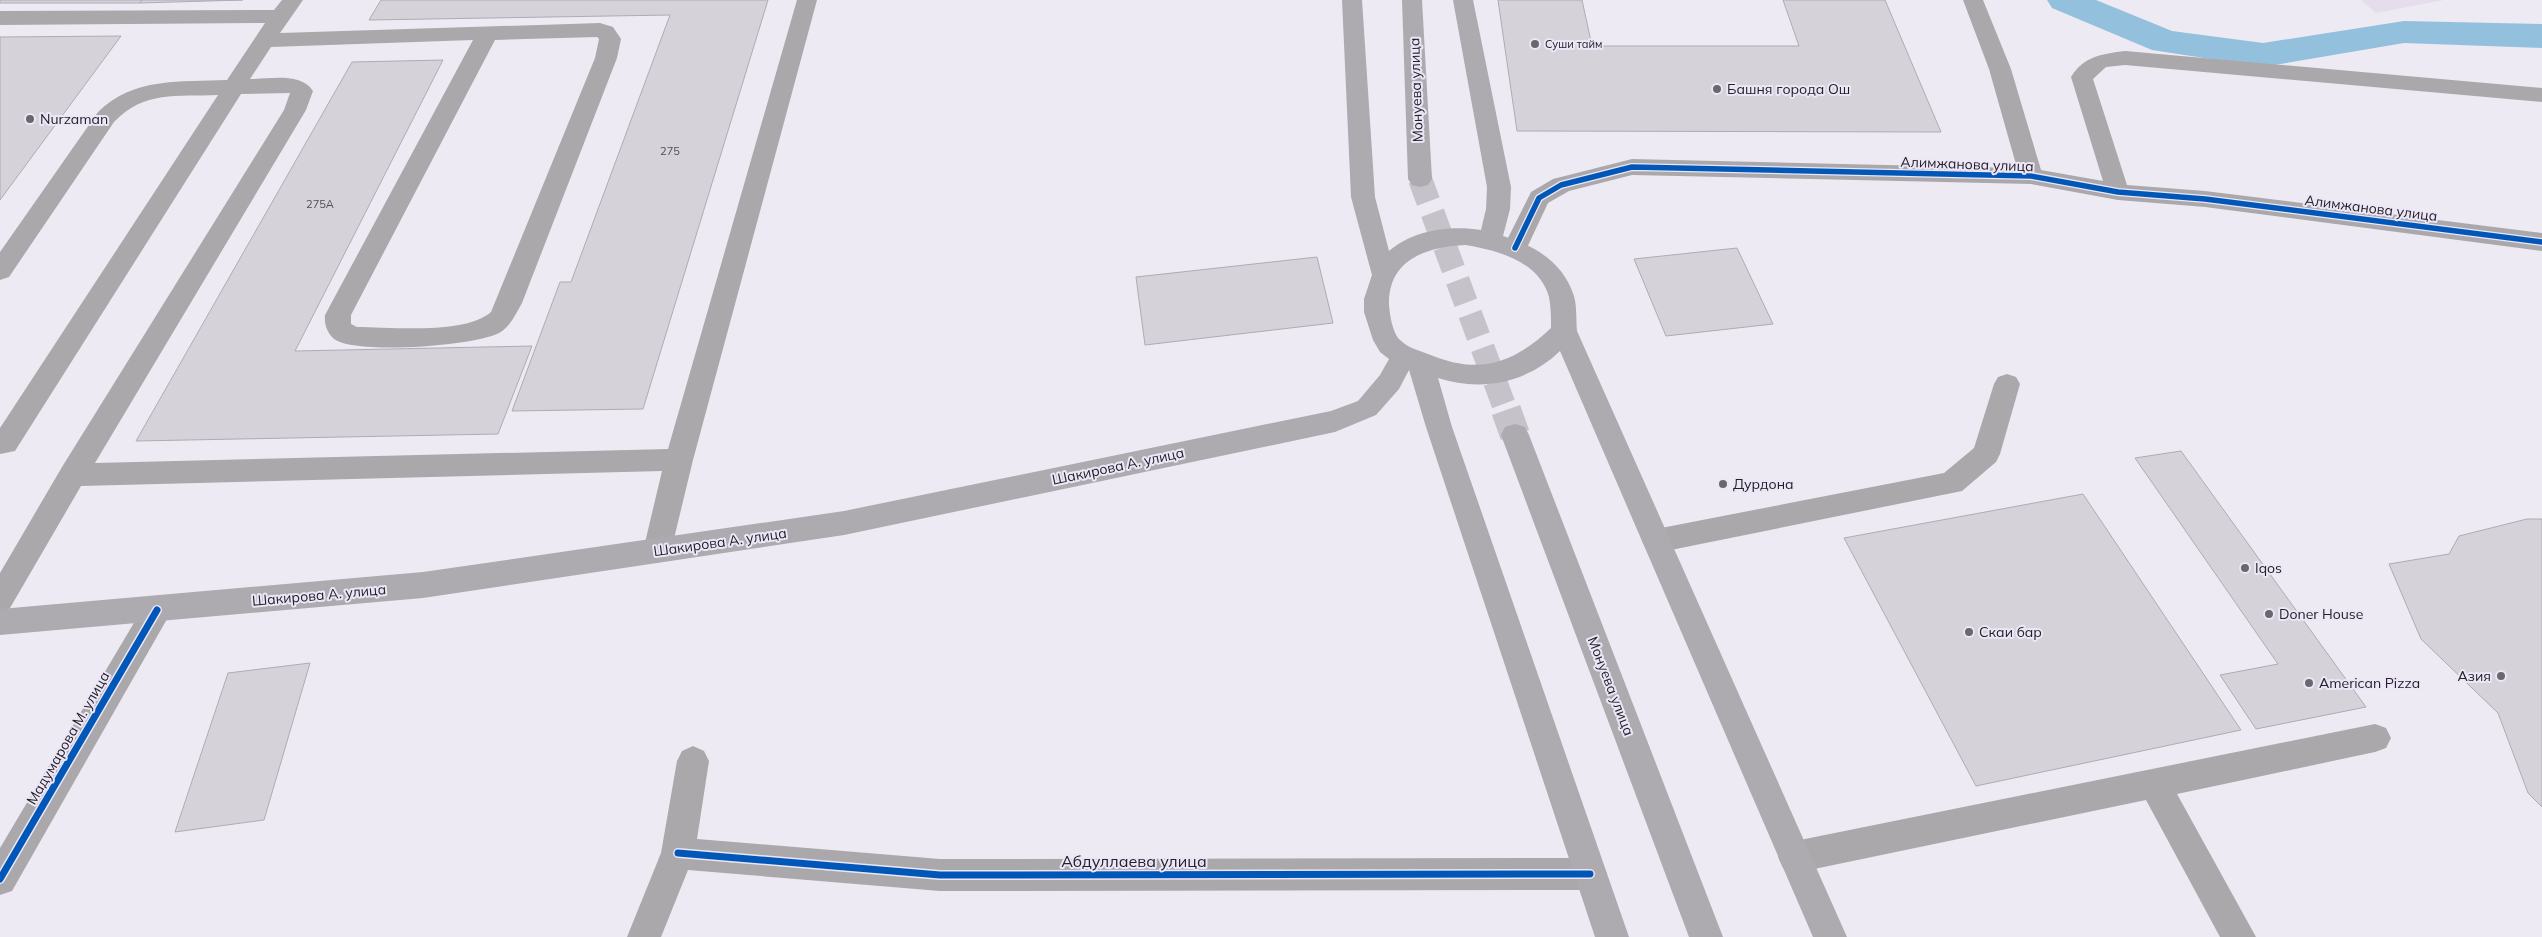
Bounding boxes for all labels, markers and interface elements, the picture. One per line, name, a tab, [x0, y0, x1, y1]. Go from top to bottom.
street label: Монуева улица	[1405, 37, 1427, 143]
place label: Суши тайм	[1545, 37, 1602, 51]
marker: Суши тайм	[1529, 38, 1541, 50]
place label: Башня города Ош	[1727, 80, 1850, 98]
marker: Башня города Ош	[1711, 83, 1723, 95]
place label: Nurzaman	[40, 110, 108, 128]
marker: Nurzaman	[24, 113, 36, 125]
house number: 275	[660, 144, 680, 158]
street label: Алимжанова улица	[1900, 153, 2034, 175]
street label: Алимжанова улица	[2304, 191, 2438, 225]
house number: 275А	[306, 197, 334, 211]
street label: Шакирова А. улица	[1050, 443, 1186, 489]
place label: Дурдона	[1733, 475, 1794, 493]
marker: Дурдона	[1717, 478, 1729, 490]
street label: Шакирова А. улица	[652, 524, 788, 560]
place label: Iqos	[2255, 559, 2282, 577]
marker: Iqos	[2239, 562, 2251, 574]
street label: Шакирова А. улица	[251, 580, 387, 610]
place label: Doner House	[2279, 605, 2363, 623]
marker: Doner House	[2263, 608, 2275, 620]
place label: Скаи бар	[1979, 623, 2042, 641]
marker: Скаи бар	[1963, 626, 1975, 638]
street label: Монуева улица	[1584, 634, 1638, 738]
place label: Азия	[2458, 667, 2491, 685]
street label: Мадумарова М. улица	[22, 668, 114, 808]
marker: Азия	[2495, 670, 2507, 682]
place label: American Pizza	[2319, 674, 2420, 692]
marker: American Pizza	[2303, 677, 2315, 689]
street label: Абдуллаева улица	[1061, 851, 1207, 871]

